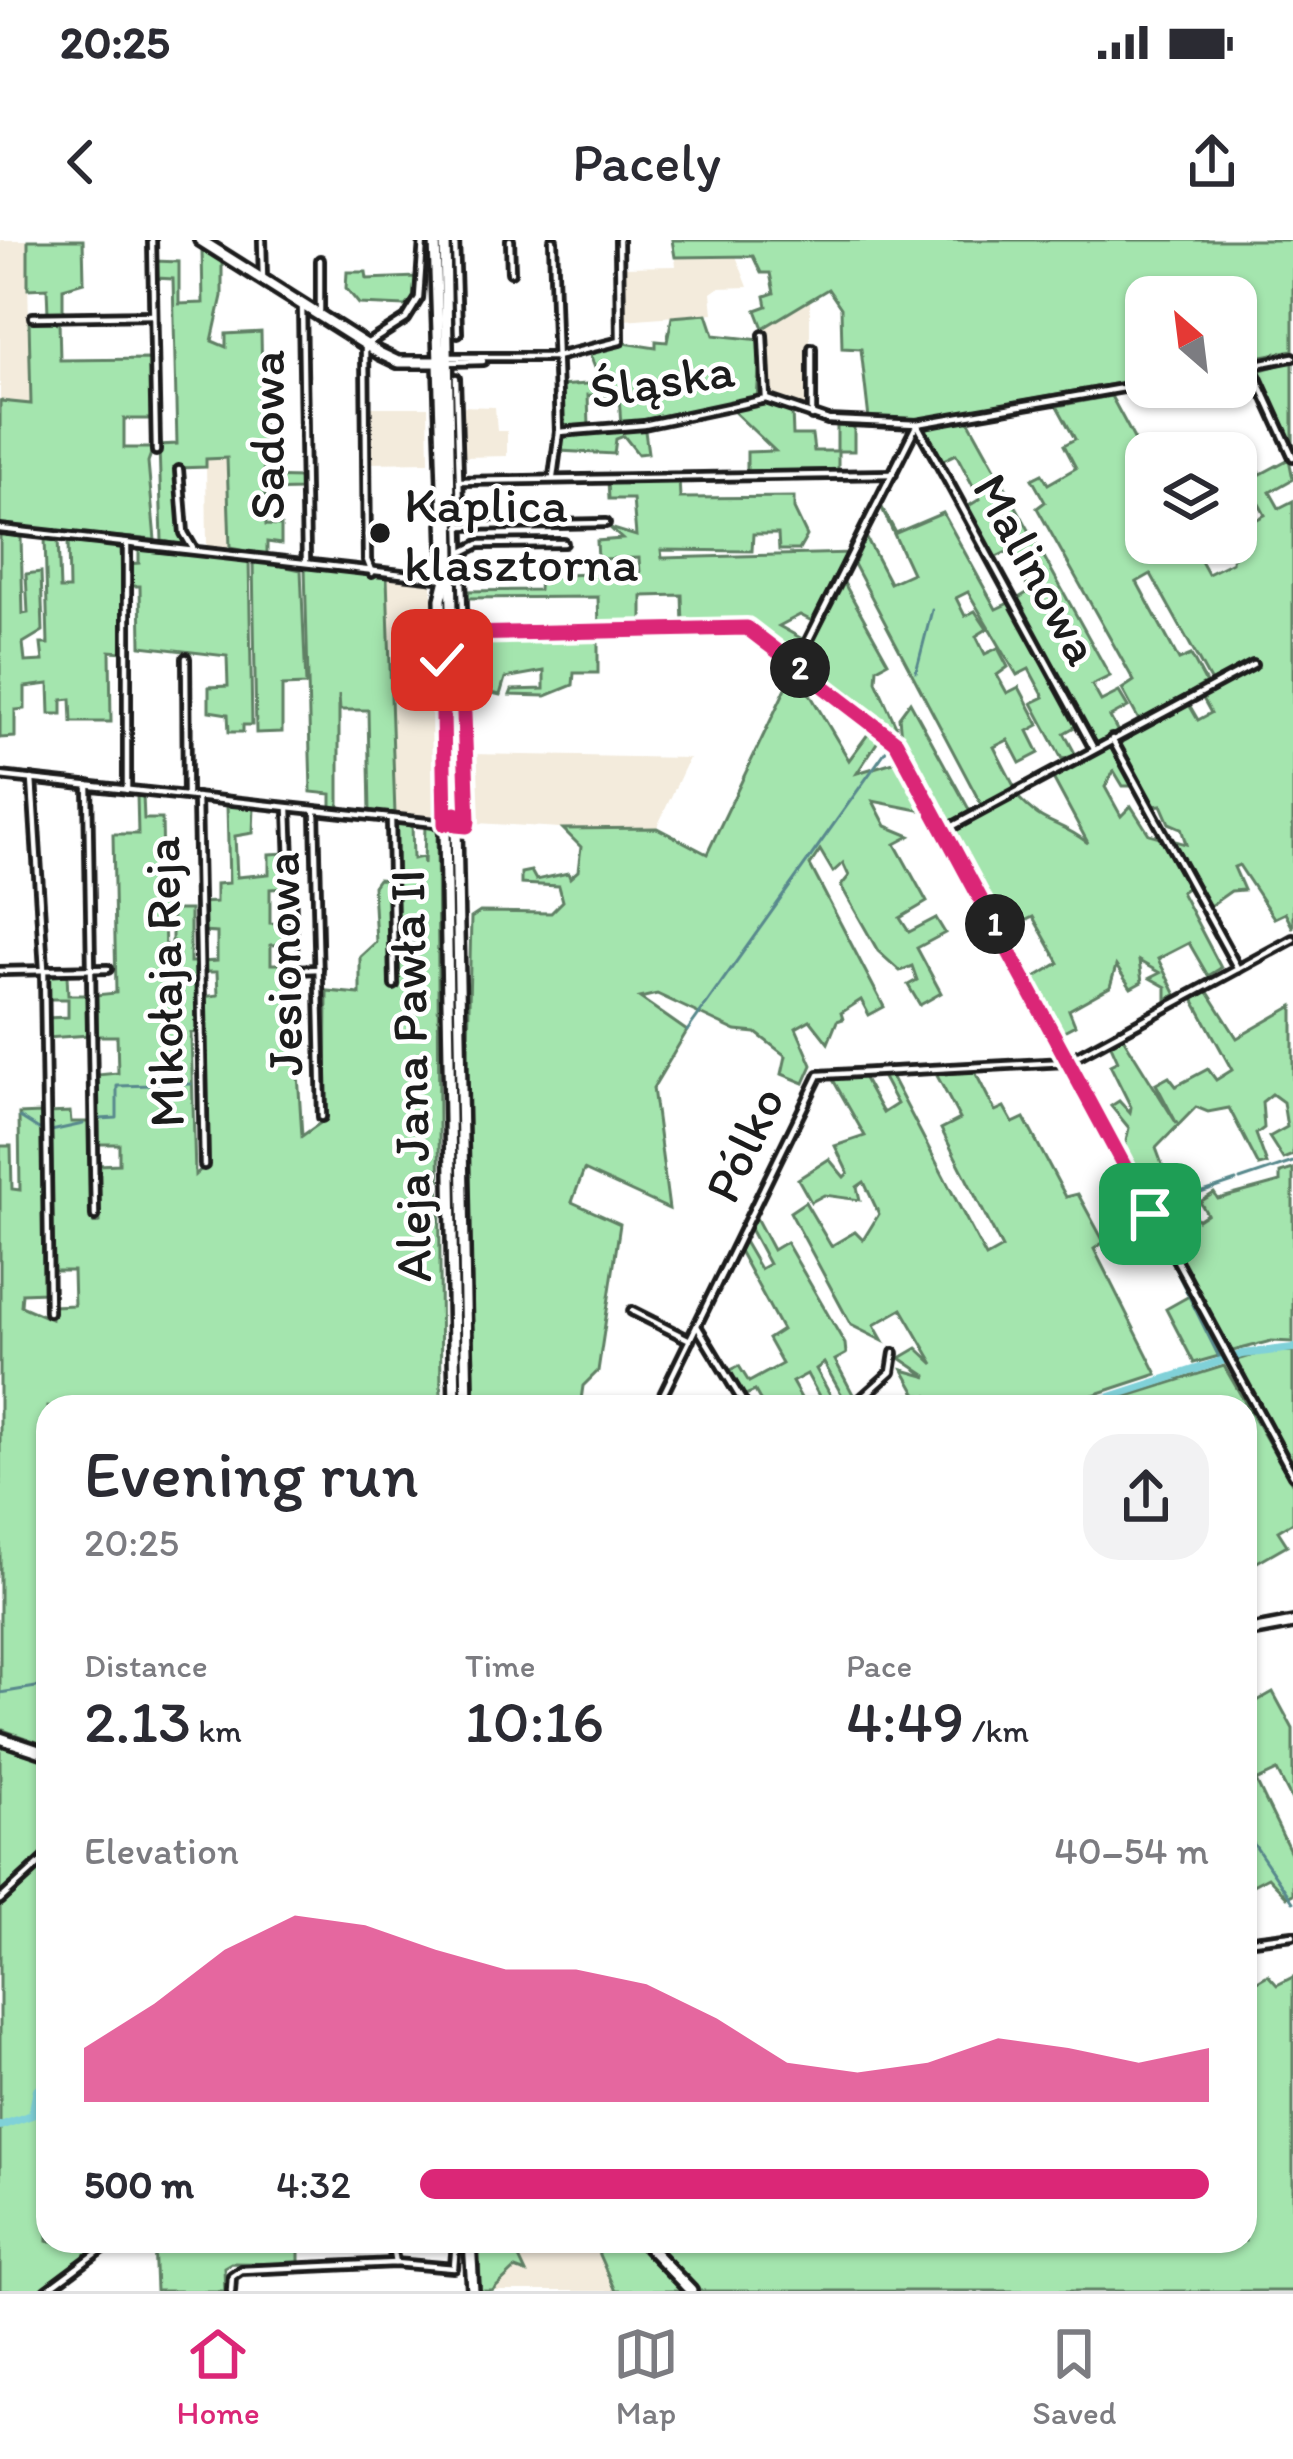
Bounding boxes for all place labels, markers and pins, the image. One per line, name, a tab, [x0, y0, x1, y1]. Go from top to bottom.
place label: Kaplica klasztorna	[404, 474, 639, 594]
marker: Kaplica klasztorna	[367, 520, 393, 546]
pin	[391, 609, 493, 711]
pin: 2	[770, 638, 830, 698]
pin: 1	[965, 894, 1025, 954]
pin	[1099, 1163, 1201, 1265]

